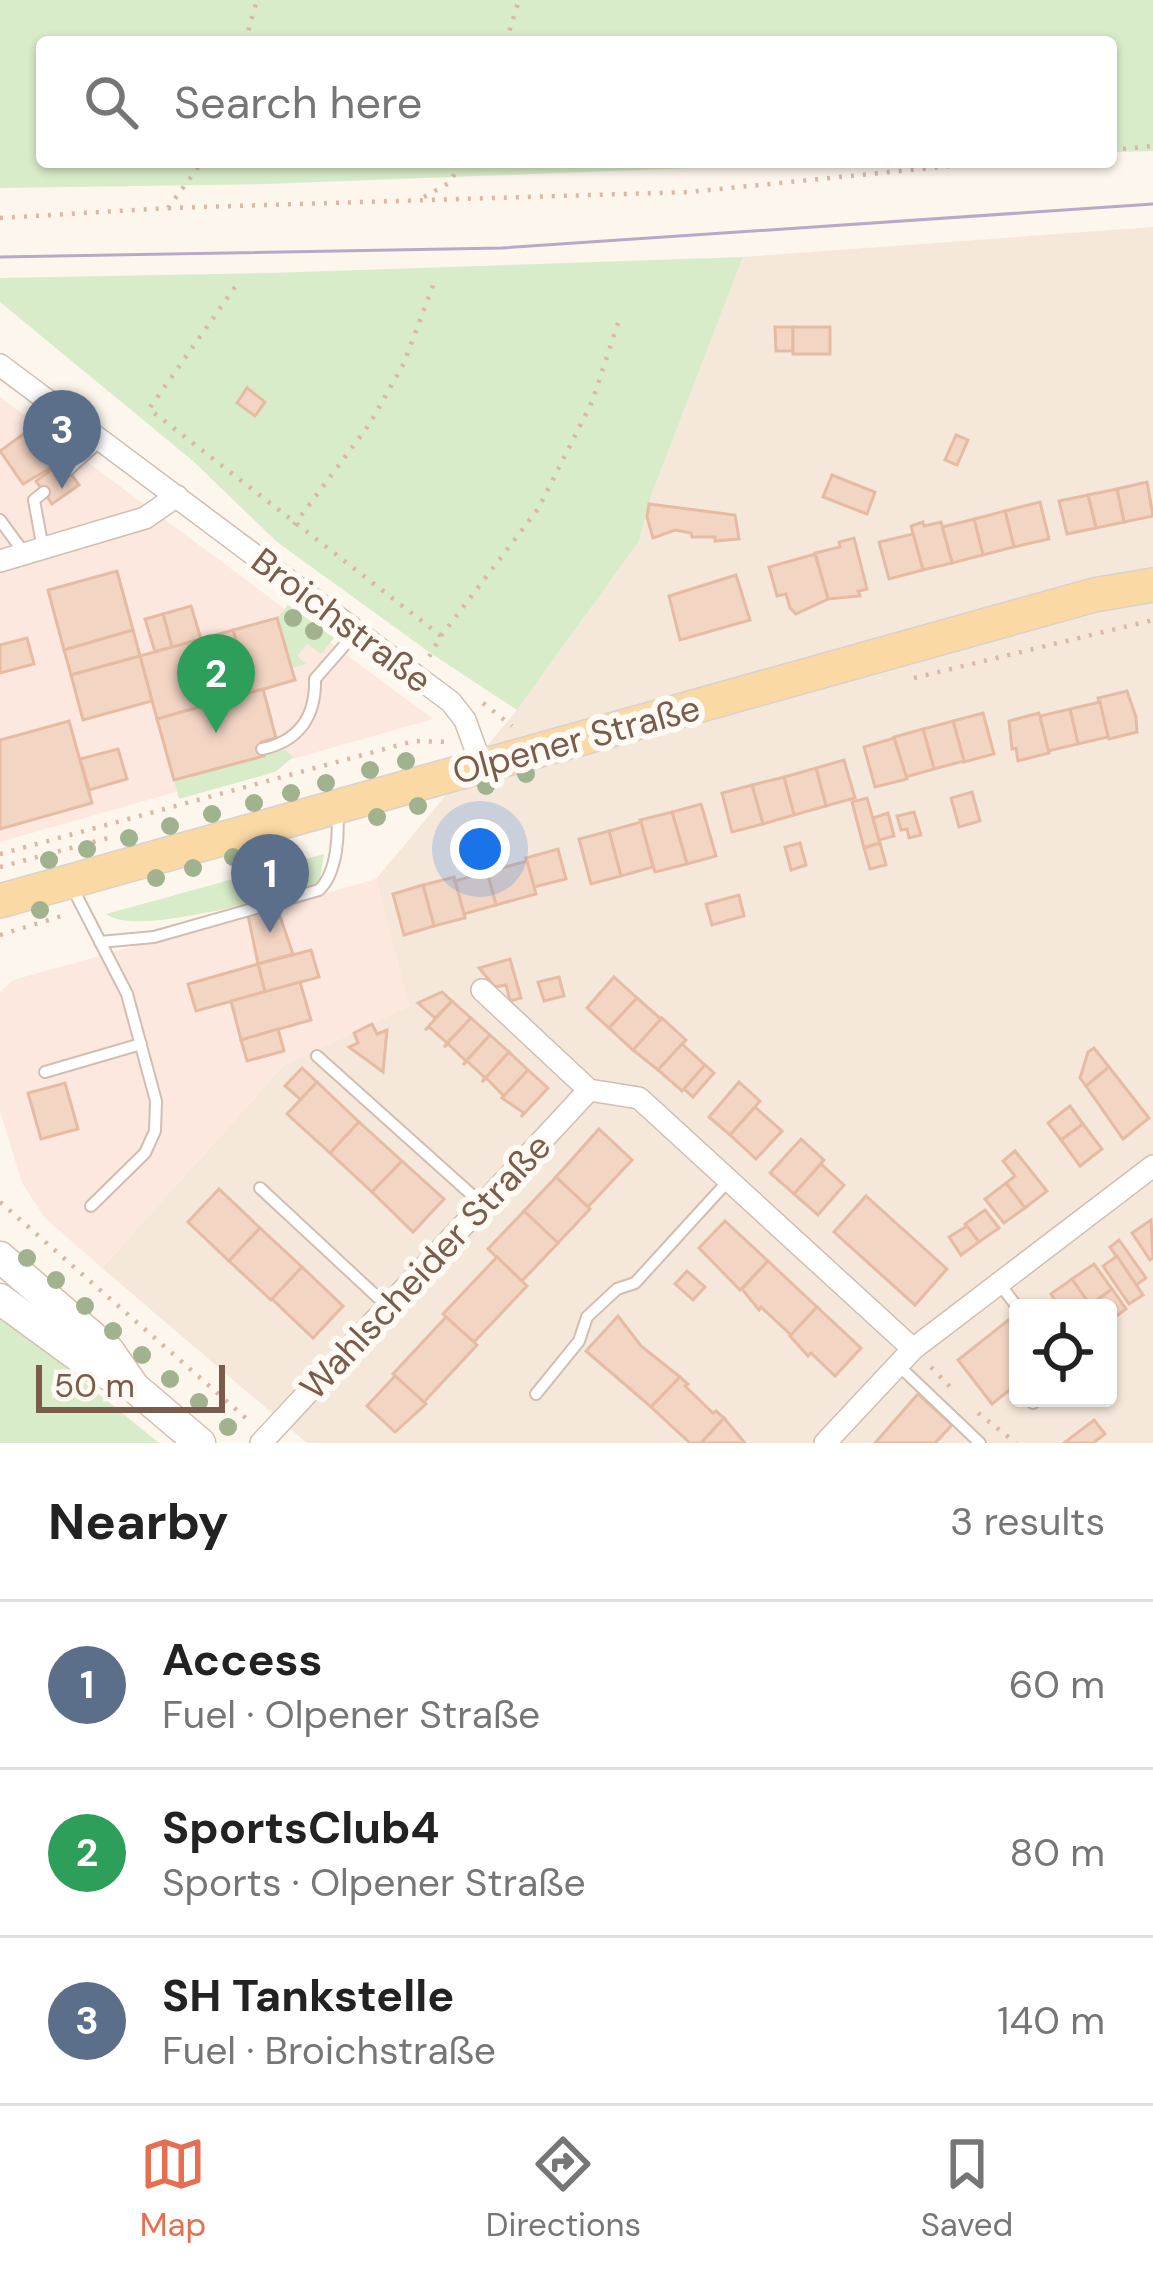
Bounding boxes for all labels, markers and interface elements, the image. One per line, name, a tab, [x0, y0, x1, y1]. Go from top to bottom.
search box	[36, 36, 1117, 168]
icon: search	[78, 69, 144, 135]
text: Search here	[174, 73, 422, 132]
pin: 3	[23, 390, 101, 489]
street label: Broichstraße	[242, 537, 441, 703]
pin: 2	[177, 634, 255, 733]
street label: Olpener Straße	[447, 684, 705, 795]
your location	[450, 819, 510, 879]
pin: 1	[231, 834, 309, 933]
street label: Wahlscheider Straße	[290, 1123, 561, 1409]
map controls	[1009, 1299, 1117, 1407]
button: locate	[1009, 1299, 1117, 1407]
scale bar	[36, 1359, 225, 1412]
text: 50 m	[54, 1364, 135, 1407]
text: Nearby	[48, 1488, 229, 1555]
text: 3 results	[950, 1496, 1105, 1547]
text: Access	[162, 1630, 322, 1689]
text: 1	[80, 1659, 94, 1710]
text: 60 m	[1009, 1659, 1105, 1710]
text: Fuel · Olpener Straße	[162, 1689, 540, 1740]
text: SportsClub4	[162, 1798, 440, 1857]
text: 2	[76, 1827, 98, 1878]
text: 80 m	[1009, 1827, 1105, 1878]
text: Sports · Olpener Straße	[162, 1857, 586, 1908]
text: SH Tankstelle	[162, 1966, 454, 2025]
text: 3	[75, 1995, 99, 2046]
text: 140 m	[997, 1995, 1105, 2046]
text: Fuel · Broichstraße	[162, 2025, 496, 2076]
tab: Map	[140, 2131, 206, 2246]
tab: Directions	[486, 2131, 641, 2246]
tab: Saved	[921, 2131, 1013, 2246]

